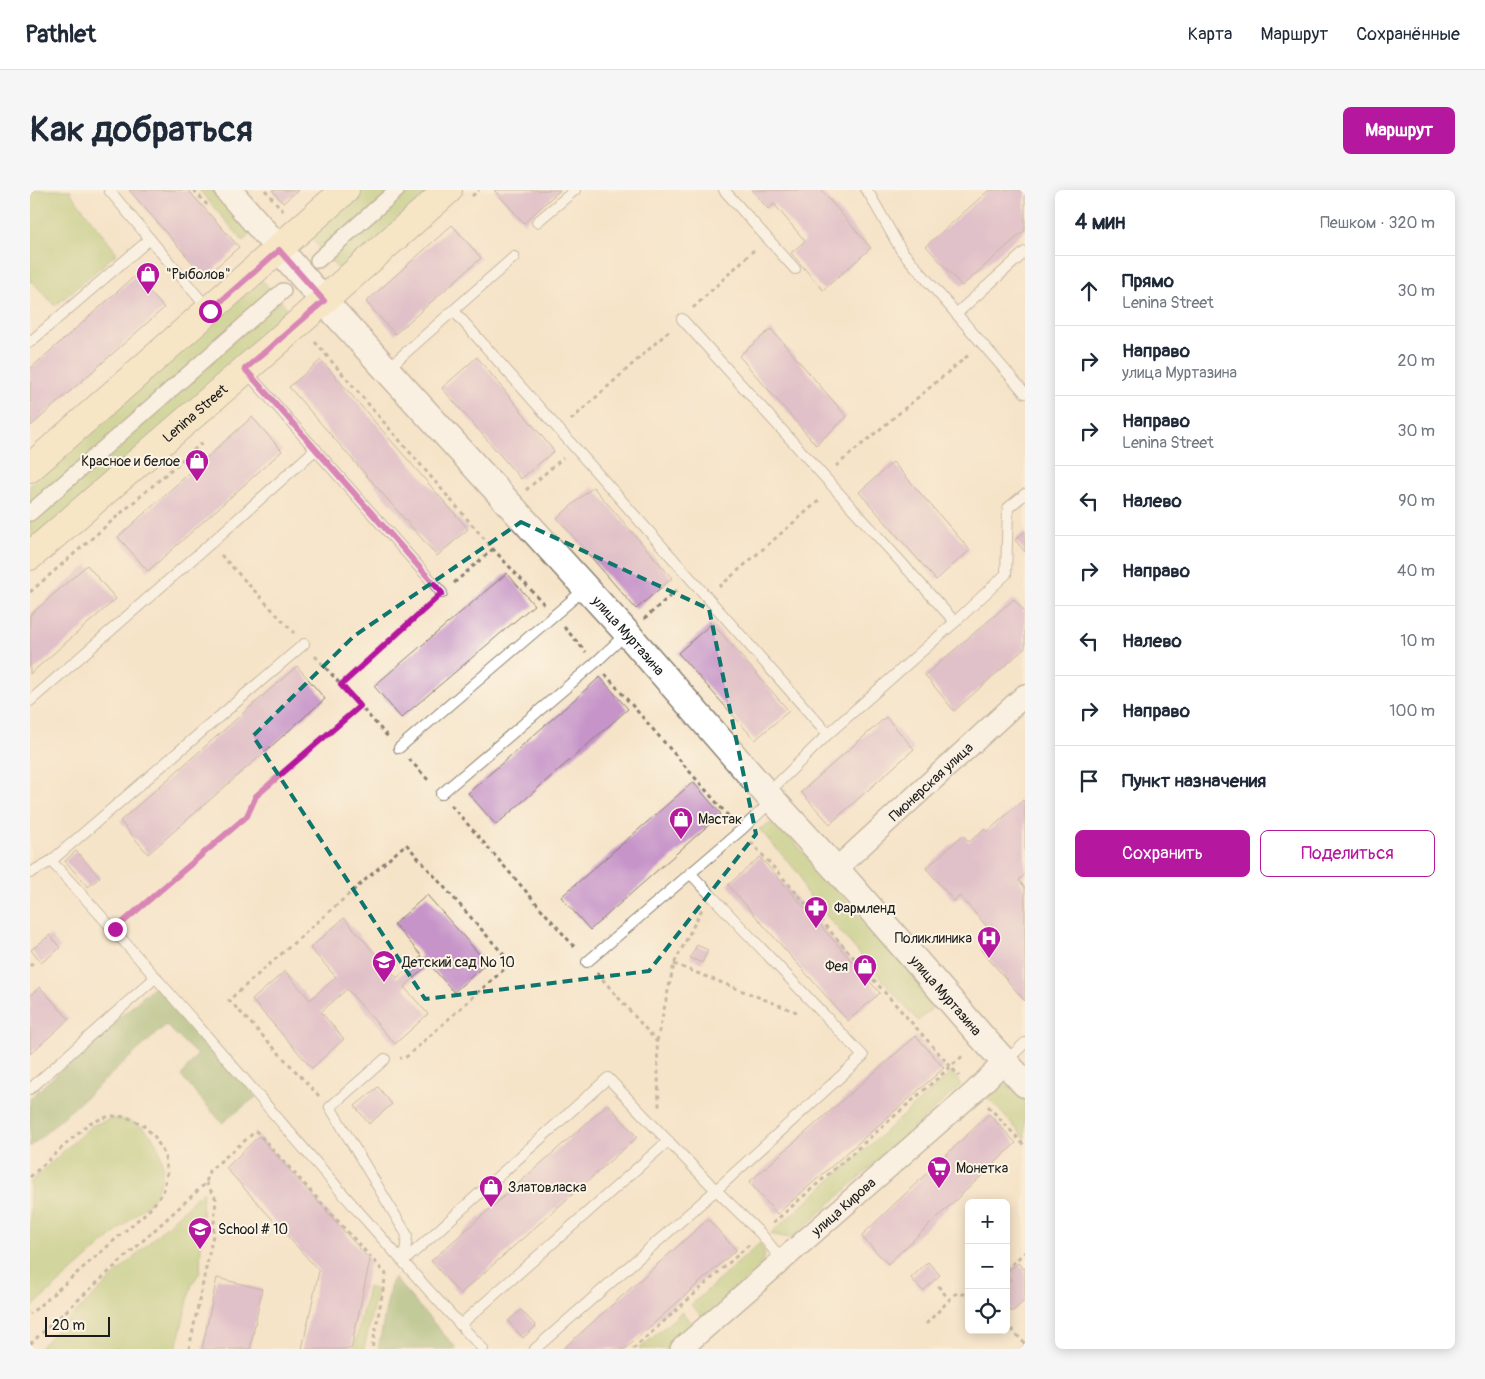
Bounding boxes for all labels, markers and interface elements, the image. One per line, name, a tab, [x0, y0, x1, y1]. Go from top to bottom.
text: Pathlet	[25, 20, 96, 49]
text: Карта	[1188, 23, 1232, 46]
text: Маршрут	[1260, 23, 1328, 46]
text: Сохранённые	[1356, 23, 1460, 46]
button: Маршрут	[1343, 107, 1455, 154]
text: Как добраться	[30, 108, 253, 152]
text: 4 мин	[1075, 209, 1125, 236]
text: Пешком · 320 m	[1320, 213, 1435, 233]
shop icon: "Рыболов"	[135, 261, 161, 295]
place label: "Рыболов"	[166, 266, 231, 283]
text: Прямо	[1122, 269, 1174, 293]
icon: ahead	[1075, 277, 1103, 305]
text: 30 m	[1397, 281, 1435, 301]
text: Lenina Street	[1122, 293, 1214, 313]
route start	[199, 300, 222, 323]
text: Направо	[1122, 339, 1190, 363]
icon: right	[1075, 347, 1103, 375]
text: 20 m	[1397, 351, 1435, 371]
text: улица Муртазина	[1122, 363, 1237, 383]
street label: Lenina Street	[159, 381, 231, 446]
text: Направо	[1122, 409, 1190, 433]
icon: right	[1075, 417, 1103, 445]
text: 30 m	[1397, 421, 1435, 441]
text: Lenina Street	[1122, 433, 1214, 453]
shop icon: Красное и белое	[184, 448, 210, 482]
place label: Красное и белое	[81, 453, 180, 470]
icon: left	[1075, 487, 1103, 515]
text: Налево	[1122, 489, 1182, 513]
text: 90 m	[1398, 491, 1435, 511]
icon: right	[1075, 557, 1103, 585]
text: Направо	[1122, 559, 1190, 583]
text: 40 m	[1397, 561, 1435, 581]
street label: улица Муртазина	[588, 592, 668, 679]
icon: left	[1075, 627, 1103, 655]
text: Налево	[1122, 629, 1182, 653]
text: 10 m	[1400, 631, 1435, 651]
icon: right	[1075, 697, 1103, 725]
text: Направо	[1122, 699, 1190, 723]
text: 100 m	[1389, 701, 1435, 721]
street label: Пионерская улица	[886, 739, 977, 825]
icon: arrive	[1075, 767, 1103, 795]
text: Пункт назначения	[1122, 769, 1266, 793]
shop icon: Мастак	[668, 806, 694, 840]
place label: Мастак	[698, 811, 742, 828]
button: Сохранить	[1075, 830, 1250, 877]
button: Поделиться	[1260, 830, 1435, 877]
pharmacy icon: Фармленд	[803, 895, 829, 929]
place label: Фармленд	[834, 900, 896, 917]
route end	[104, 918, 127, 941]
hospital icon: Поликлиника	[976, 925, 1002, 959]
place label: Поликлиника	[895, 930, 972, 947]
school or university icon: Детский сад № 10	[371, 949, 397, 983]
street label: улица Муртазина	[905, 951, 985, 1039]
shop icon: Фея	[852, 953, 878, 987]
place label: Детский сад № 10	[401, 954, 515, 971]
place label: Фея	[825, 958, 848, 975]
supermarket icon: Монетка	[926, 1155, 952, 1189]
place label: Монетка	[956, 1160, 1008, 1177]
shop icon: Златовласка	[478, 1174, 504, 1208]
street label: улица Кирова	[807, 1174, 879, 1240]
place label: Златовласка	[508, 1179, 586, 1196]
map controls	[965, 1199, 1010, 1334]
button: +	[965, 1199, 1010, 1244]
school or university icon: School # 10	[187, 1216, 213, 1250]
place label: School # 10	[218, 1221, 288, 1238]
button: −	[965, 1244, 1010, 1289]
button: locate	[965, 1289, 1010, 1334]
scale bar	[45, 1314, 110, 1337]
text: 20 m	[52, 1317, 85, 1334]

